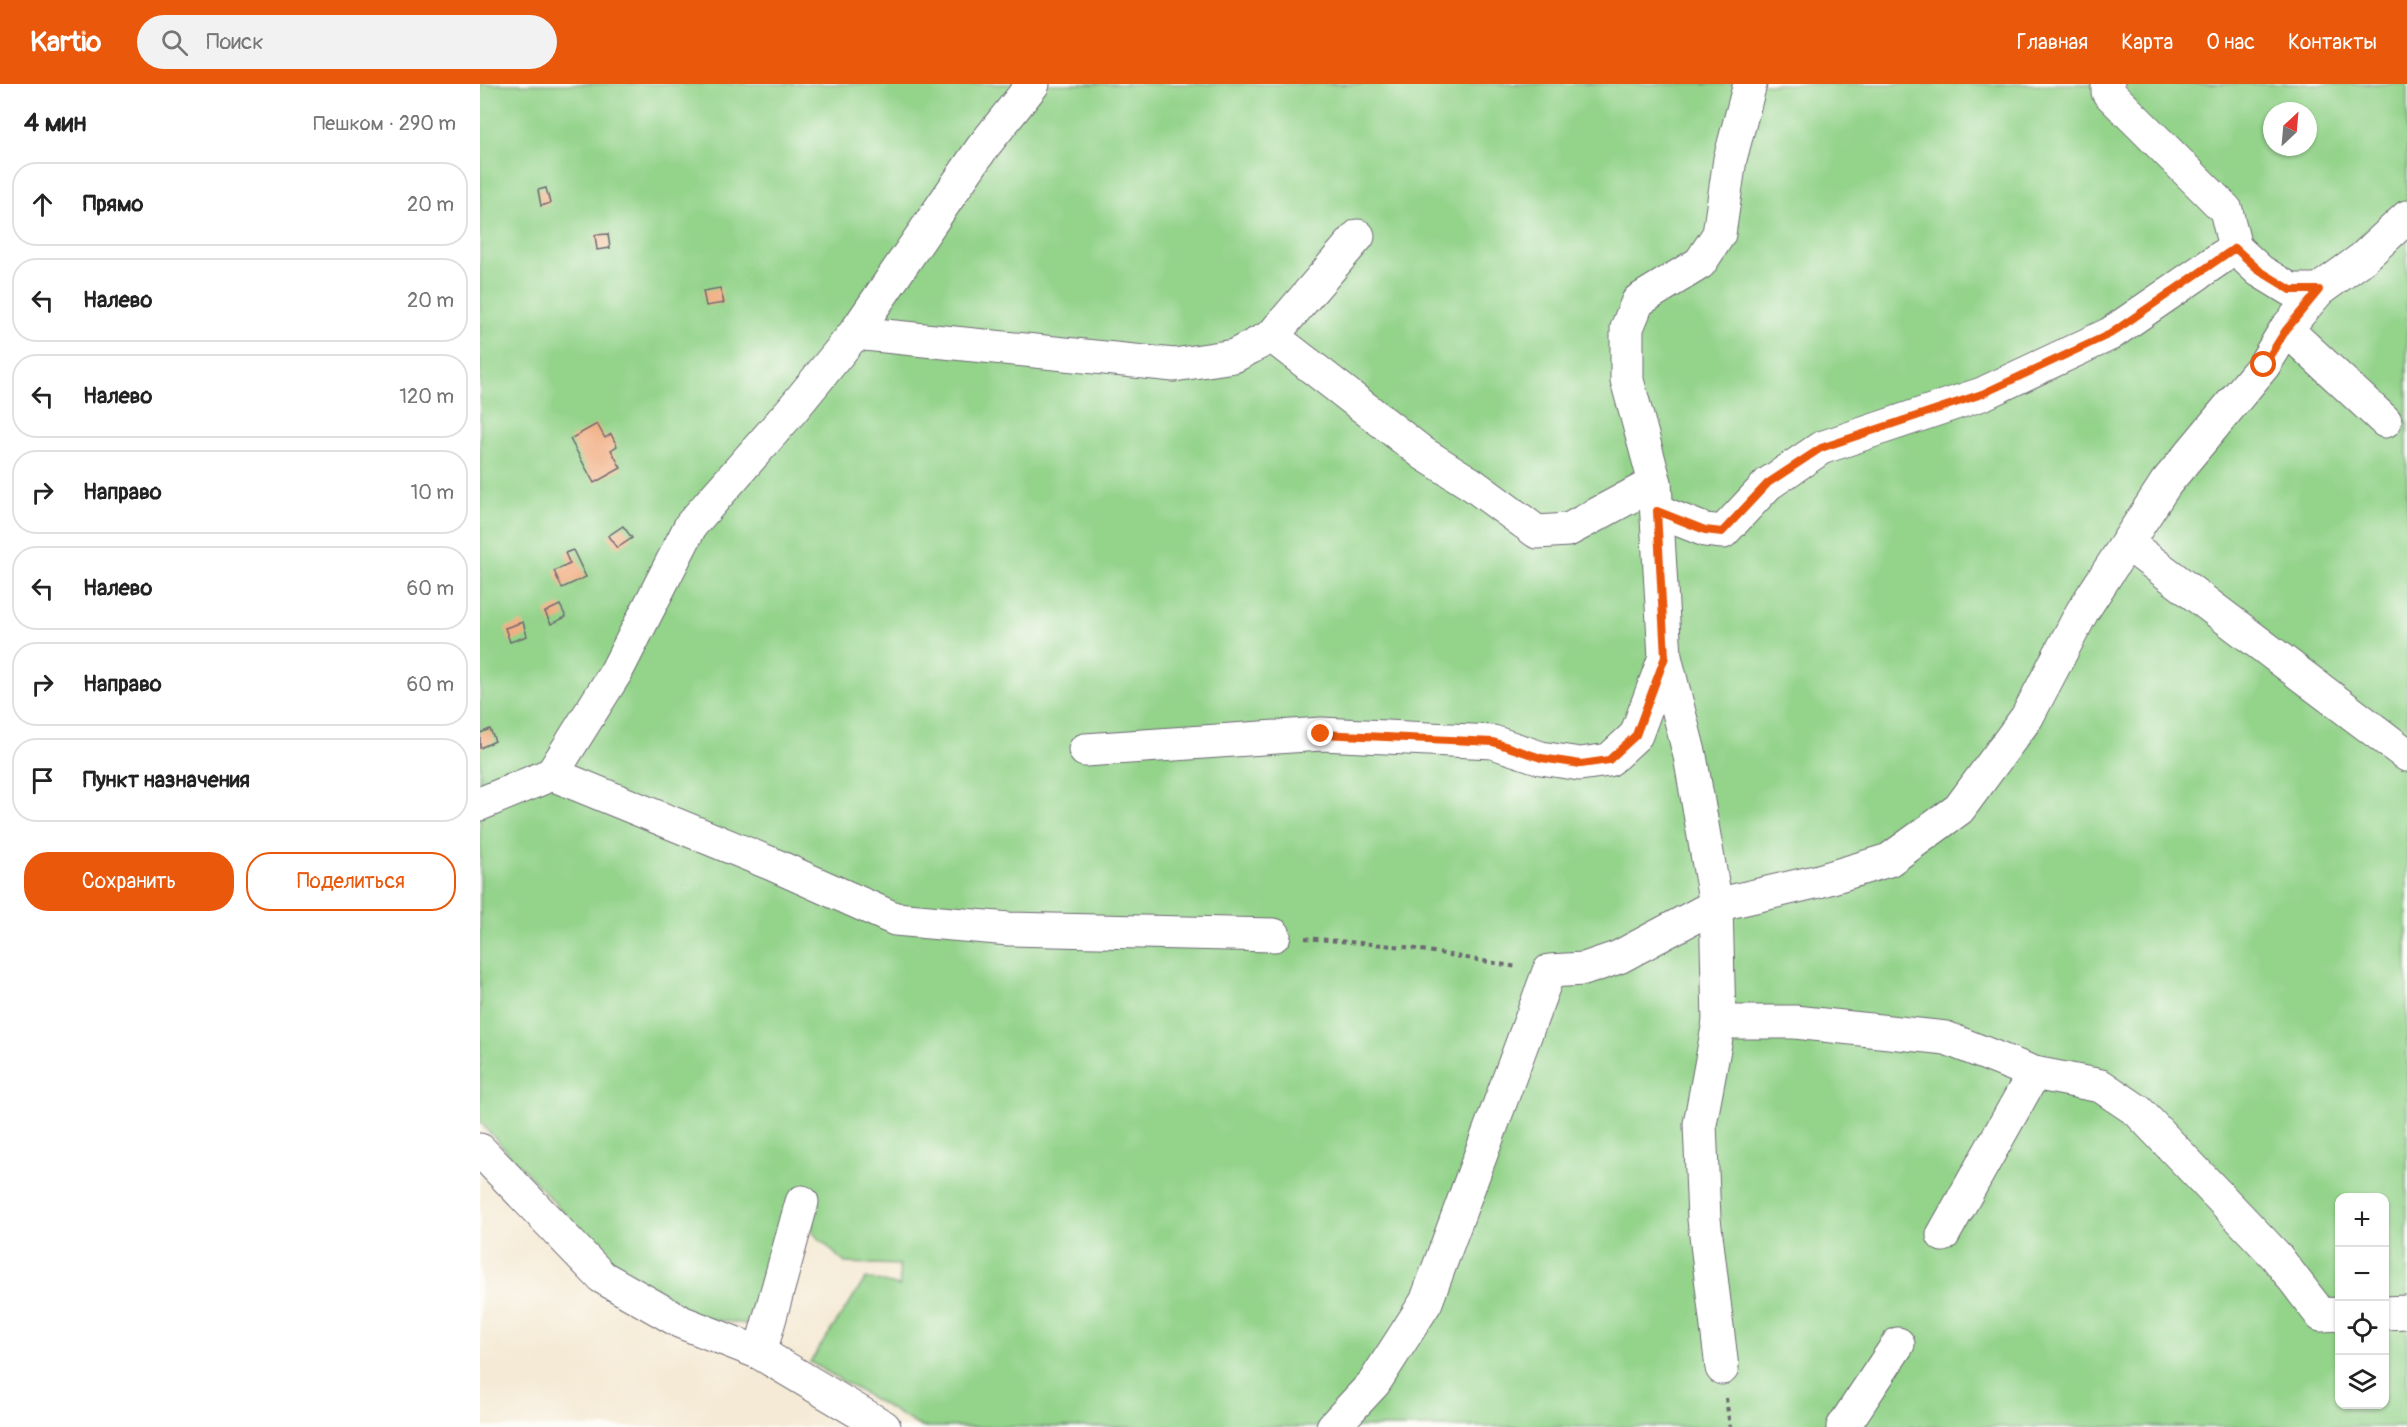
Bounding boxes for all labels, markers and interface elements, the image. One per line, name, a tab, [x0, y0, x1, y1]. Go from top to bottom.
search box	[137, 15, 557, 69]
text: Kartio	[30, 25, 101, 60]
icon: search	[158, 26, 191, 59]
text: Поиск	[206, 28, 264, 56]
text: Главная	[2017, 29, 2088, 56]
text: Карта	[2121, 29, 2173, 56]
text: О нас	[2206, 29, 2255, 56]
text: Контакты	[2288, 29, 2377, 56]
north arrow	[2263, 102, 2317, 156]
text: 4 мин	[24, 107, 86, 139]
text: Пешком · 290 m	[313, 111, 456, 136]
icon: ahead	[26, 188, 59, 221]
text: Прямо	[83, 190, 143, 218]
text: 20 m	[407, 192, 454, 217]
icon: left	[26, 284, 59, 317]
text: Налево	[83, 286, 152, 314]
text: 20 m	[407, 288, 454, 313]
route start	[2250, 351, 2276, 377]
icon: left	[26, 380, 59, 413]
text: Налево	[83, 382, 152, 410]
text: 120 m	[399, 384, 454, 409]
icon: right	[26, 476, 59, 509]
text: Направо	[83, 478, 162, 506]
text: 10 m	[410, 480, 454, 505]
icon: left	[26, 572, 59, 605]
text: Налево	[83, 574, 152, 602]
text: 60 m	[407, 576, 454, 601]
icon: right	[26, 668, 59, 701]
text: Направо	[83, 670, 162, 698]
text: 60 m	[407, 672, 454, 697]
route end	[1307, 720, 1333, 746]
icon: arrive	[26, 764, 59, 797]
text: Пункт назначения	[83, 766, 250, 794]
button: Сохранить	[24, 852, 234, 911]
button: Поделиться	[246, 852, 456, 911]
map controls	[2335, 1193, 2389, 1409]
button: +	[2335, 1193, 2389, 1247]
button: −	[2335, 1247, 2389, 1301]
button: locate	[2335, 1301, 2389, 1355]
button: layers	[2335, 1355, 2389, 1409]

